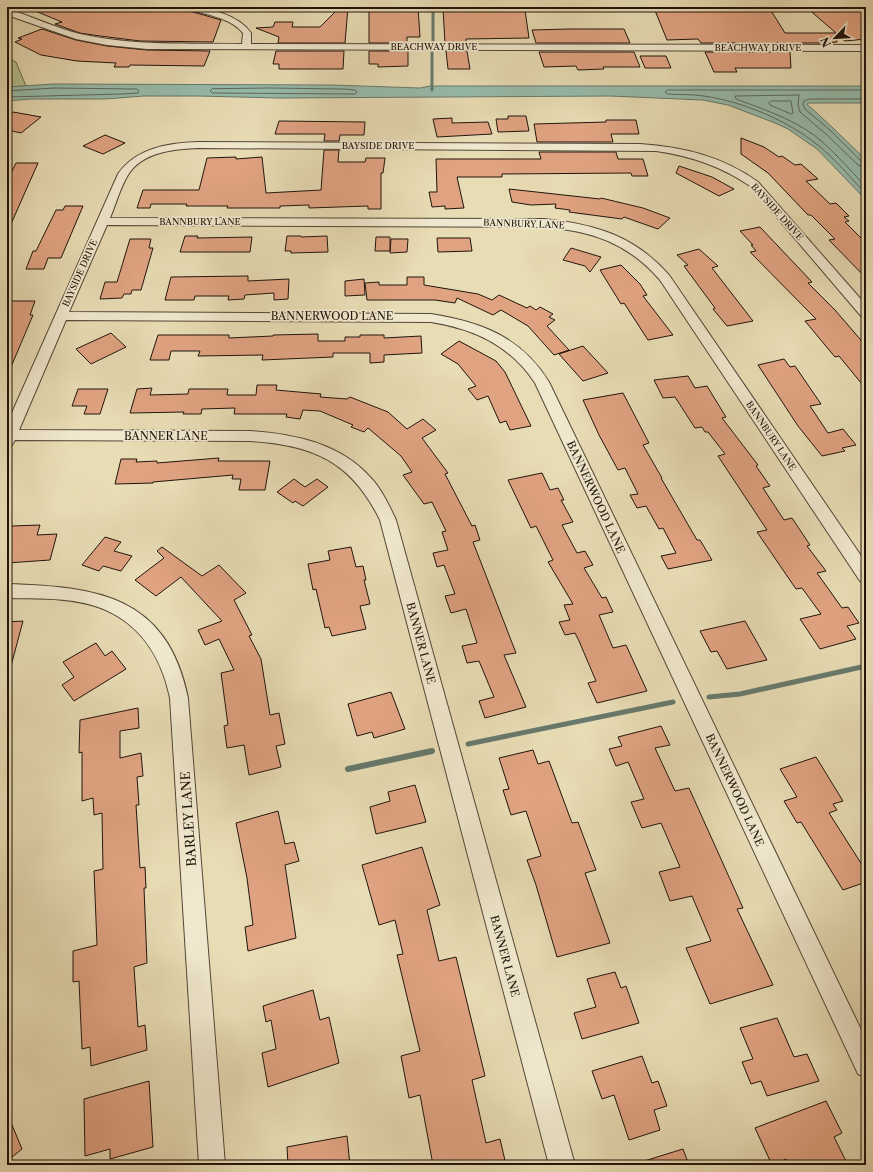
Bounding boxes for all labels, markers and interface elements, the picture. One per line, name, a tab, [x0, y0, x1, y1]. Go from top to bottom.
north arrow	[815, 18, 855, 58]
text: N	[817, 35, 834, 50]
street label: BEACHWAY DRIVE	[391, 41, 477, 52]
street label: BEACHWAY DRIVE	[715, 42, 801, 53]
street label: BAYSIDE DRIVE	[342, 140, 414, 151]
street label: BAYSIDE DRIVE	[749, 181, 806, 242]
street label: BANNBURY LANE	[159, 216, 241, 227]
street label: BANNBURY LANE	[483, 217, 565, 230]
street label: BAYSIDE DRIVE	[60, 237, 99, 308]
street label: BANNERWOOD LANE	[271, 309, 394, 323]
street label: BANNBURY LANE	[744, 399, 799, 473]
street label: BANNER LANE	[124, 429, 208, 443]
street label: BANNERWOOD LANE	[564, 438, 628, 556]
street label: BANNER LANE	[403, 601, 439, 686]
street label: BANNERWOOD LANE	[703, 731, 767, 849]
street label: BARLEY LANE	[177, 771, 199, 867]
street label: BANNER LANE	[487, 914, 523, 999]

